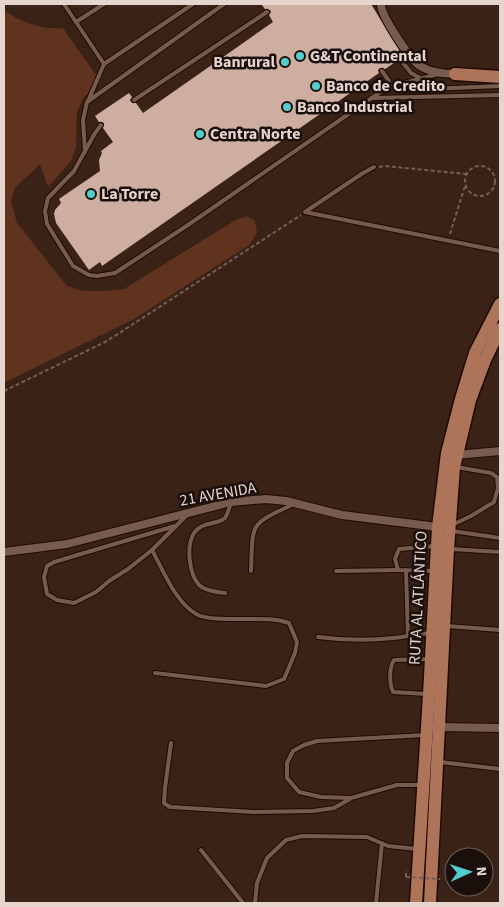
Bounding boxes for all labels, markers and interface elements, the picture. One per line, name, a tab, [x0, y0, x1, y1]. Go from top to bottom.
place label: G&T Continental	[310, 45, 427, 67]
marker: G&T Continental	[294, 50, 306, 62]
place label: Banrural	[213, 51, 275, 73]
marker: Banrural	[279, 56, 291, 68]
place label: Banco de Credito	[326, 75, 445, 97]
marker: Banco de Credito	[310, 80, 322, 92]
place label: Banco Industrial	[297, 96, 413, 118]
marker: Banco Industrial	[281, 101, 293, 113]
place label: Centra Norte	[210, 123, 300, 145]
marker: Centra Norte	[194, 128, 206, 140]
place label: La Torre	[101, 183, 158, 205]
marker: La Torre	[85, 188, 97, 200]
street label: 21 AVENIDA	[178, 476, 258, 512]
street label: RUTA AL ATLÁNTICO	[404, 530, 432, 666]
north arrow	[444, 847, 494, 897]
text: N	[471, 866, 491, 877]

